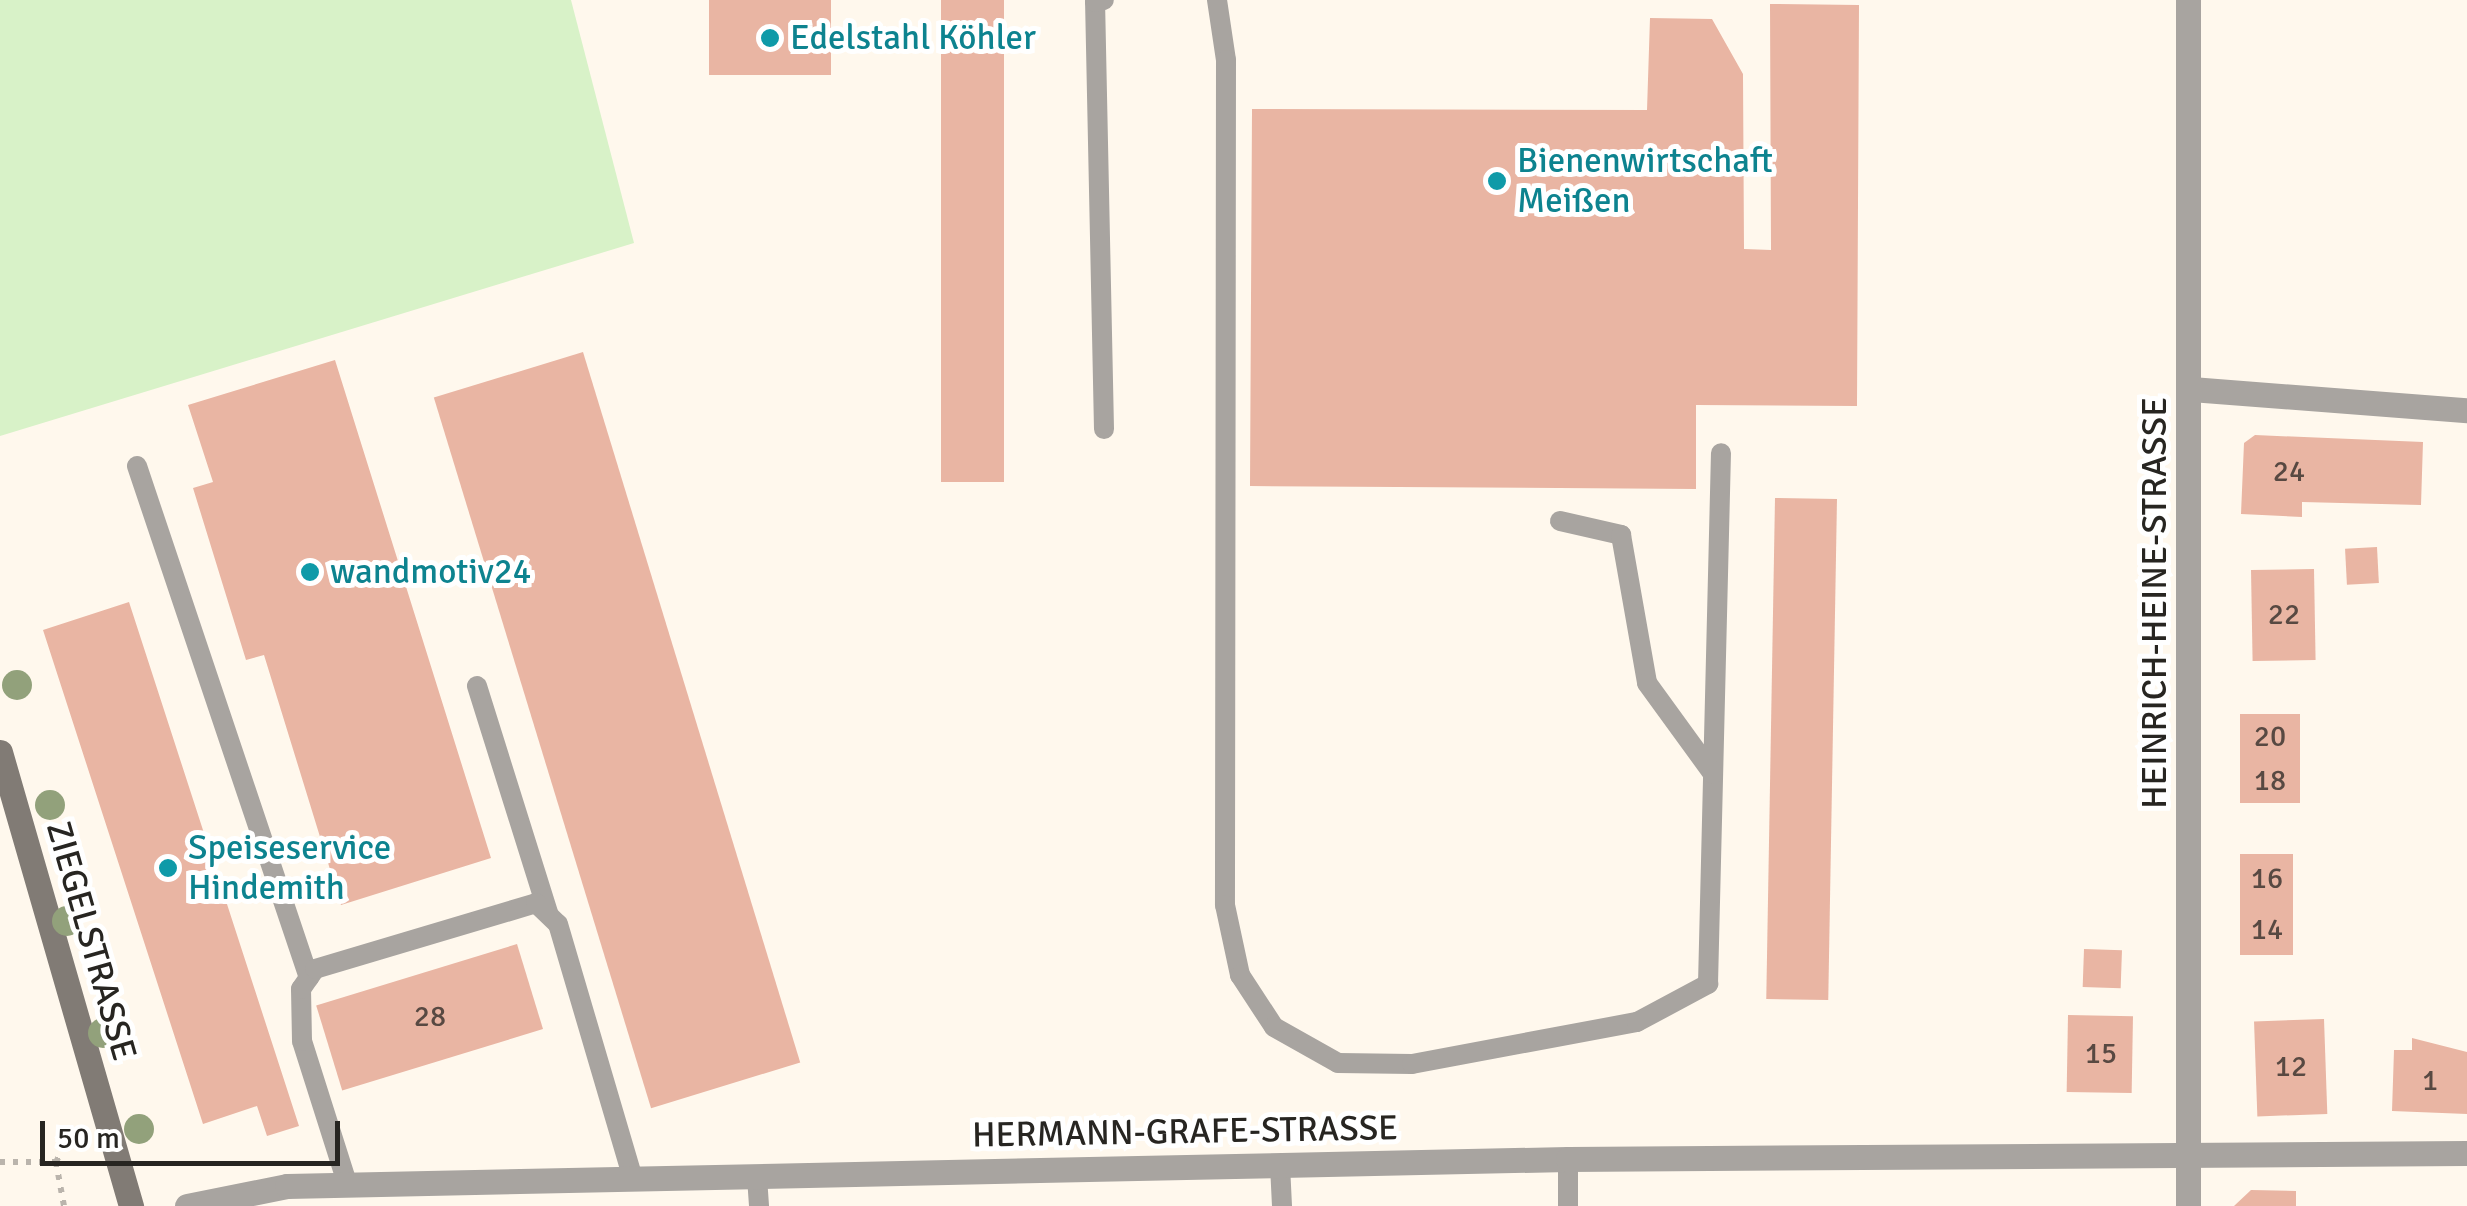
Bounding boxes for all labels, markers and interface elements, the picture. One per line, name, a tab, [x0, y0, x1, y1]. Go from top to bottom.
place label: Edelstahl Köhler	[790, 17, 1036, 59]
marker: Edelstahl Köhler	[759, 27, 781, 49]
place label: Bienenwirtschaft Meißen	[1517, 140, 1773, 222]
marker: Bienenwirtschaft Meißen	[1486, 170, 1508, 192]
street label: HEINRICH-HEINE-STRASSE	[2134, 397, 2176, 809]
house number: 24	[2273, 454, 2305, 490]
place label: wandmotiv24	[330, 551, 532, 593]
marker: wandmotiv24	[299, 561, 321, 583]
house number: 22	[2268, 597, 2300, 633]
house number: 20	[2254, 719, 2286, 755]
house number: 18	[2254, 763, 2286, 799]
street label: ZIEGELSTRASSE	[37, 817, 145, 1065]
place label: Speiseservice Hindemith	[188, 827, 391, 909]
marker: Speiseservice Hindemith	[157, 857, 179, 879]
house number: 16	[2251, 861, 2283, 897]
house number: 14	[2251, 912, 2283, 948]
house number: 28	[414, 999, 446, 1035]
house number: 15	[2085, 1036, 2117, 1072]
house number: 12	[2275, 1049, 2307, 1085]
house number: 1	[2422, 1063, 2438, 1099]
scale bar	[45, 1101, 345, 1163]
street label: HERMANN-GRAFE-STRASSE	[972, 1107, 1398, 1157]
text: 50 m	[57, 1120, 120, 1157]

